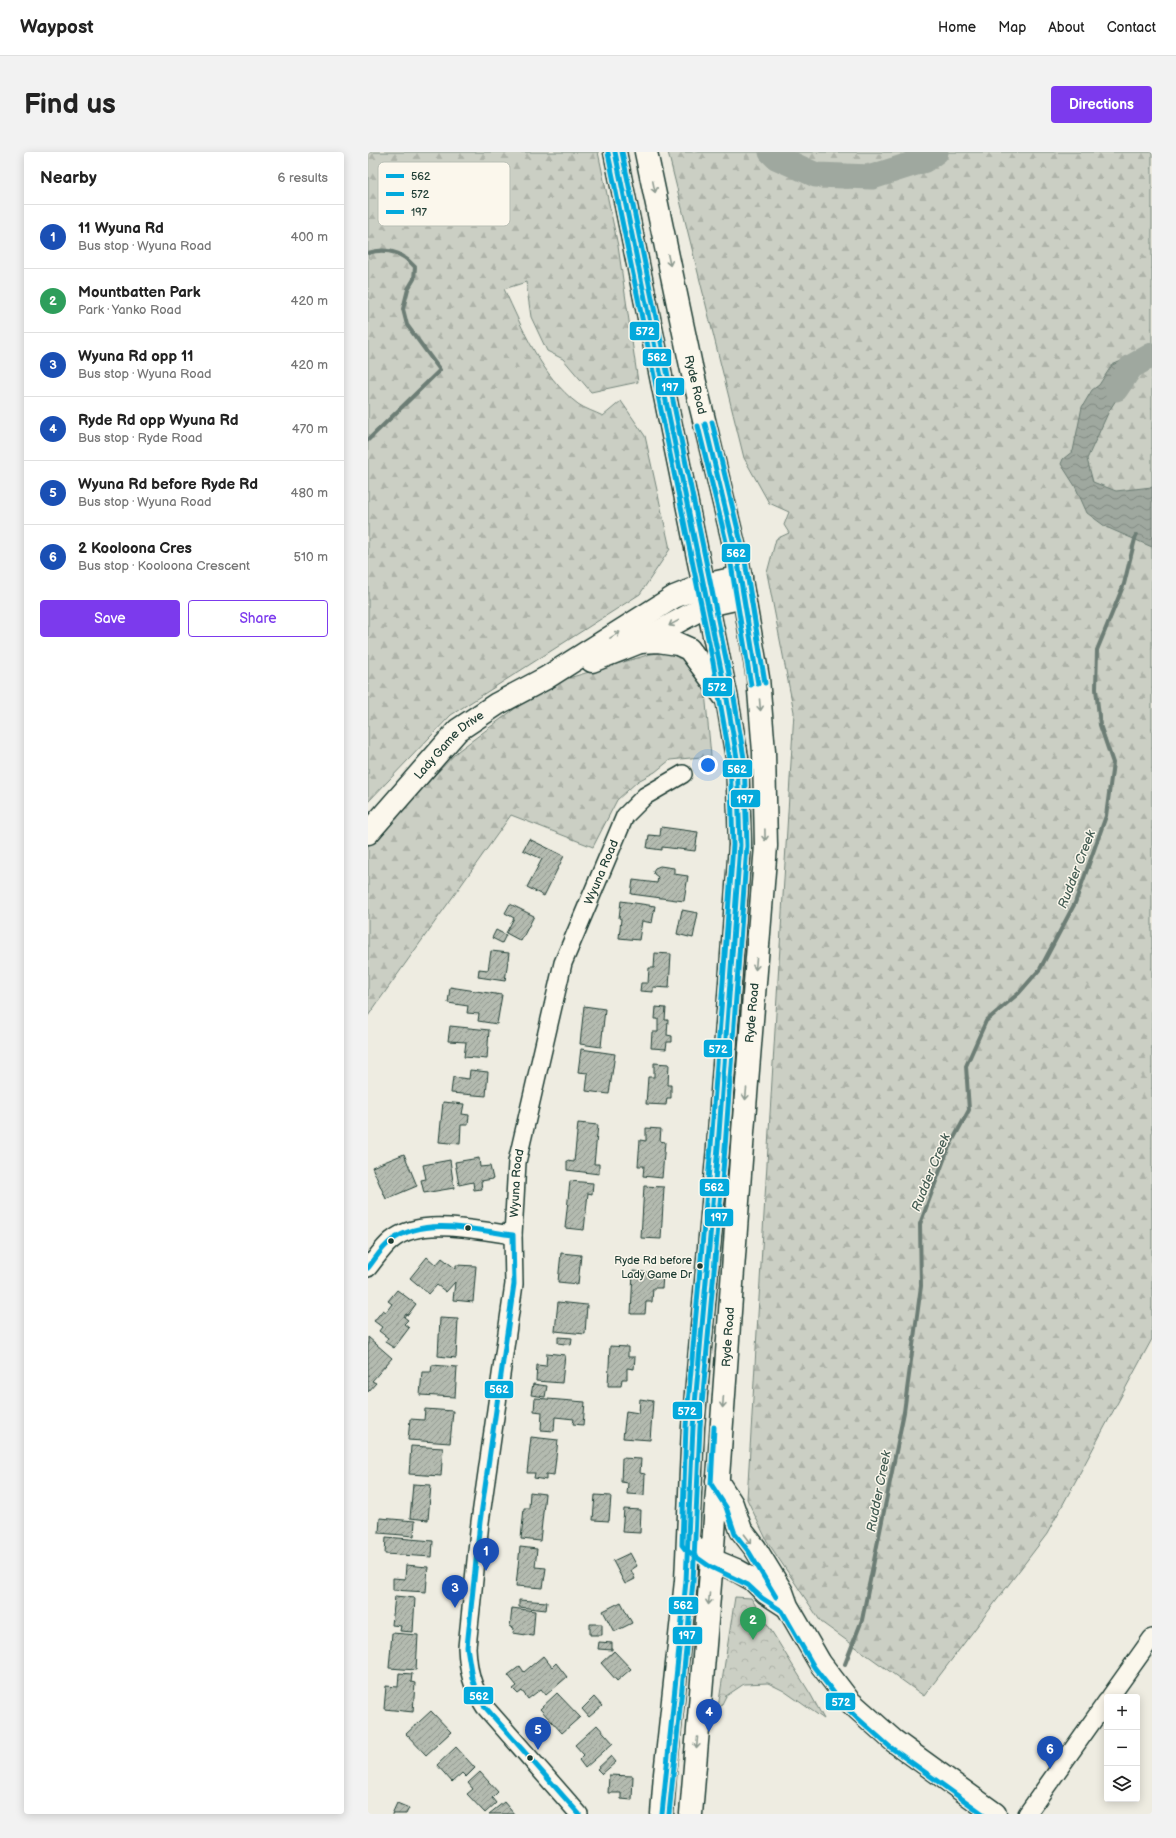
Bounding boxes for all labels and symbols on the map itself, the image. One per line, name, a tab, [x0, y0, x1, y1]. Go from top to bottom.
legend	[378, 162, 510, 226]
text: 562	[411, 170, 431, 183]
one-way arrow	[650, 180, 658, 193]
text: 572	[411, 188, 430, 201]
text: 197	[411, 206, 428, 219]
one-way arrow	[666, 253, 674, 266]
line badge: 572	[629, 321, 660, 341]
text: 572	[635, 325, 655, 338]
line badge: 562	[642, 348, 672, 367]
text: 562	[647, 351, 667, 364]
street label: Ryde Road	[681, 354, 709, 416]
line badge: 197	[655, 377, 685, 396]
text: 197	[661, 381, 679, 394]
line badge: 562	[721, 543, 751, 563]
text: 562	[726, 547, 746, 560]
one-way arrow	[668, 620, 680, 628]
one-way arrow	[609, 631, 620, 639]
line badge: 572	[702, 677, 733, 697]
text: 572	[707, 681, 727, 694]
one-way arrow	[756, 698, 763, 711]
street label: Lady Game Drive	[411, 708, 487, 783]
your location	[698, 755, 718, 775]
line badge: 562	[722, 759, 753, 778]
text: 562	[727, 763, 747, 776]
line badge: 197	[730, 789, 761, 808]
text: 197	[736, 793, 754, 806]
water label: Rudder Creek	[1055, 827, 1099, 911]
one-way arrow	[762, 828, 769, 841]
street label: Wyuna Road	[581, 838, 622, 907]
one-way arrow	[753, 958, 760, 971]
street label: Ryde Road	[742, 982, 763, 1044]
line badge: 572	[703, 1039, 733, 1058]
text: 572	[708, 1043, 728, 1056]
one-way arrow	[742, 1087, 749, 1100]
water label: Rudder Creek	[908, 1131, 954, 1214]
street label: Wyuna Road	[507, 1147, 528, 1218]
line badge: 562	[699, 1178, 730, 1197]
text: 562	[704, 1181, 724, 1194]
line badge: 197	[704, 1208, 734, 1227]
text: 197	[710, 1211, 728, 1224]
unlabelled marker	[463, 1223, 473, 1233]
unlabelled marker	[386, 1236, 396, 1246]
place label: Ryde Rd before Lady Game Dr	[614, 1254, 693, 1281]
marker: Ryde Rd before Lady Game Dr	[695, 1261, 705, 1271]
street label: Ryde Road	[719, 1306, 738, 1368]
line badge: 562	[484, 1380, 514, 1399]
text: 562	[489, 1383, 509, 1396]
one-way arrow	[719, 1395, 726, 1408]
line badge: 572	[672, 1401, 703, 1420]
text: 572	[677, 1405, 697, 1418]
water label: Rudder Creek	[863, 1449, 895, 1533]
one-way arrow	[744, 1534, 752, 1545]
pin: 1	[473, 1538, 499, 1571]
pin: 3	[442, 1575, 468, 1608]
one-way arrow	[705, 1592, 712, 1605]
line badge: 562	[668, 1596, 699, 1615]
text: 562	[673, 1599, 693, 1612]
pin: 2	[740, 1607, 766, 1640]
line badge: 197	[672, 1626, 703, 1645]
text: 197	[678, 1629, 696, 1642]
line badge: 562	[463, 1686, 494, 1705]
text: 562	[469, 1690, 489, 1703]
line badge: 572	[825, 1692, 856, 1711]
text: 572	[831, 1696, 851, 1709]
pin: 4	[696, 1699, 722, 1732]
pin: 5	[525, 1717, 551, 1750]
one-way arrow	[693, 1736, 700, 1749]
pin: 6	[1037, 1736, 1063, 1769]
unlabelled marker	[525, 1753, 535, 1763]

